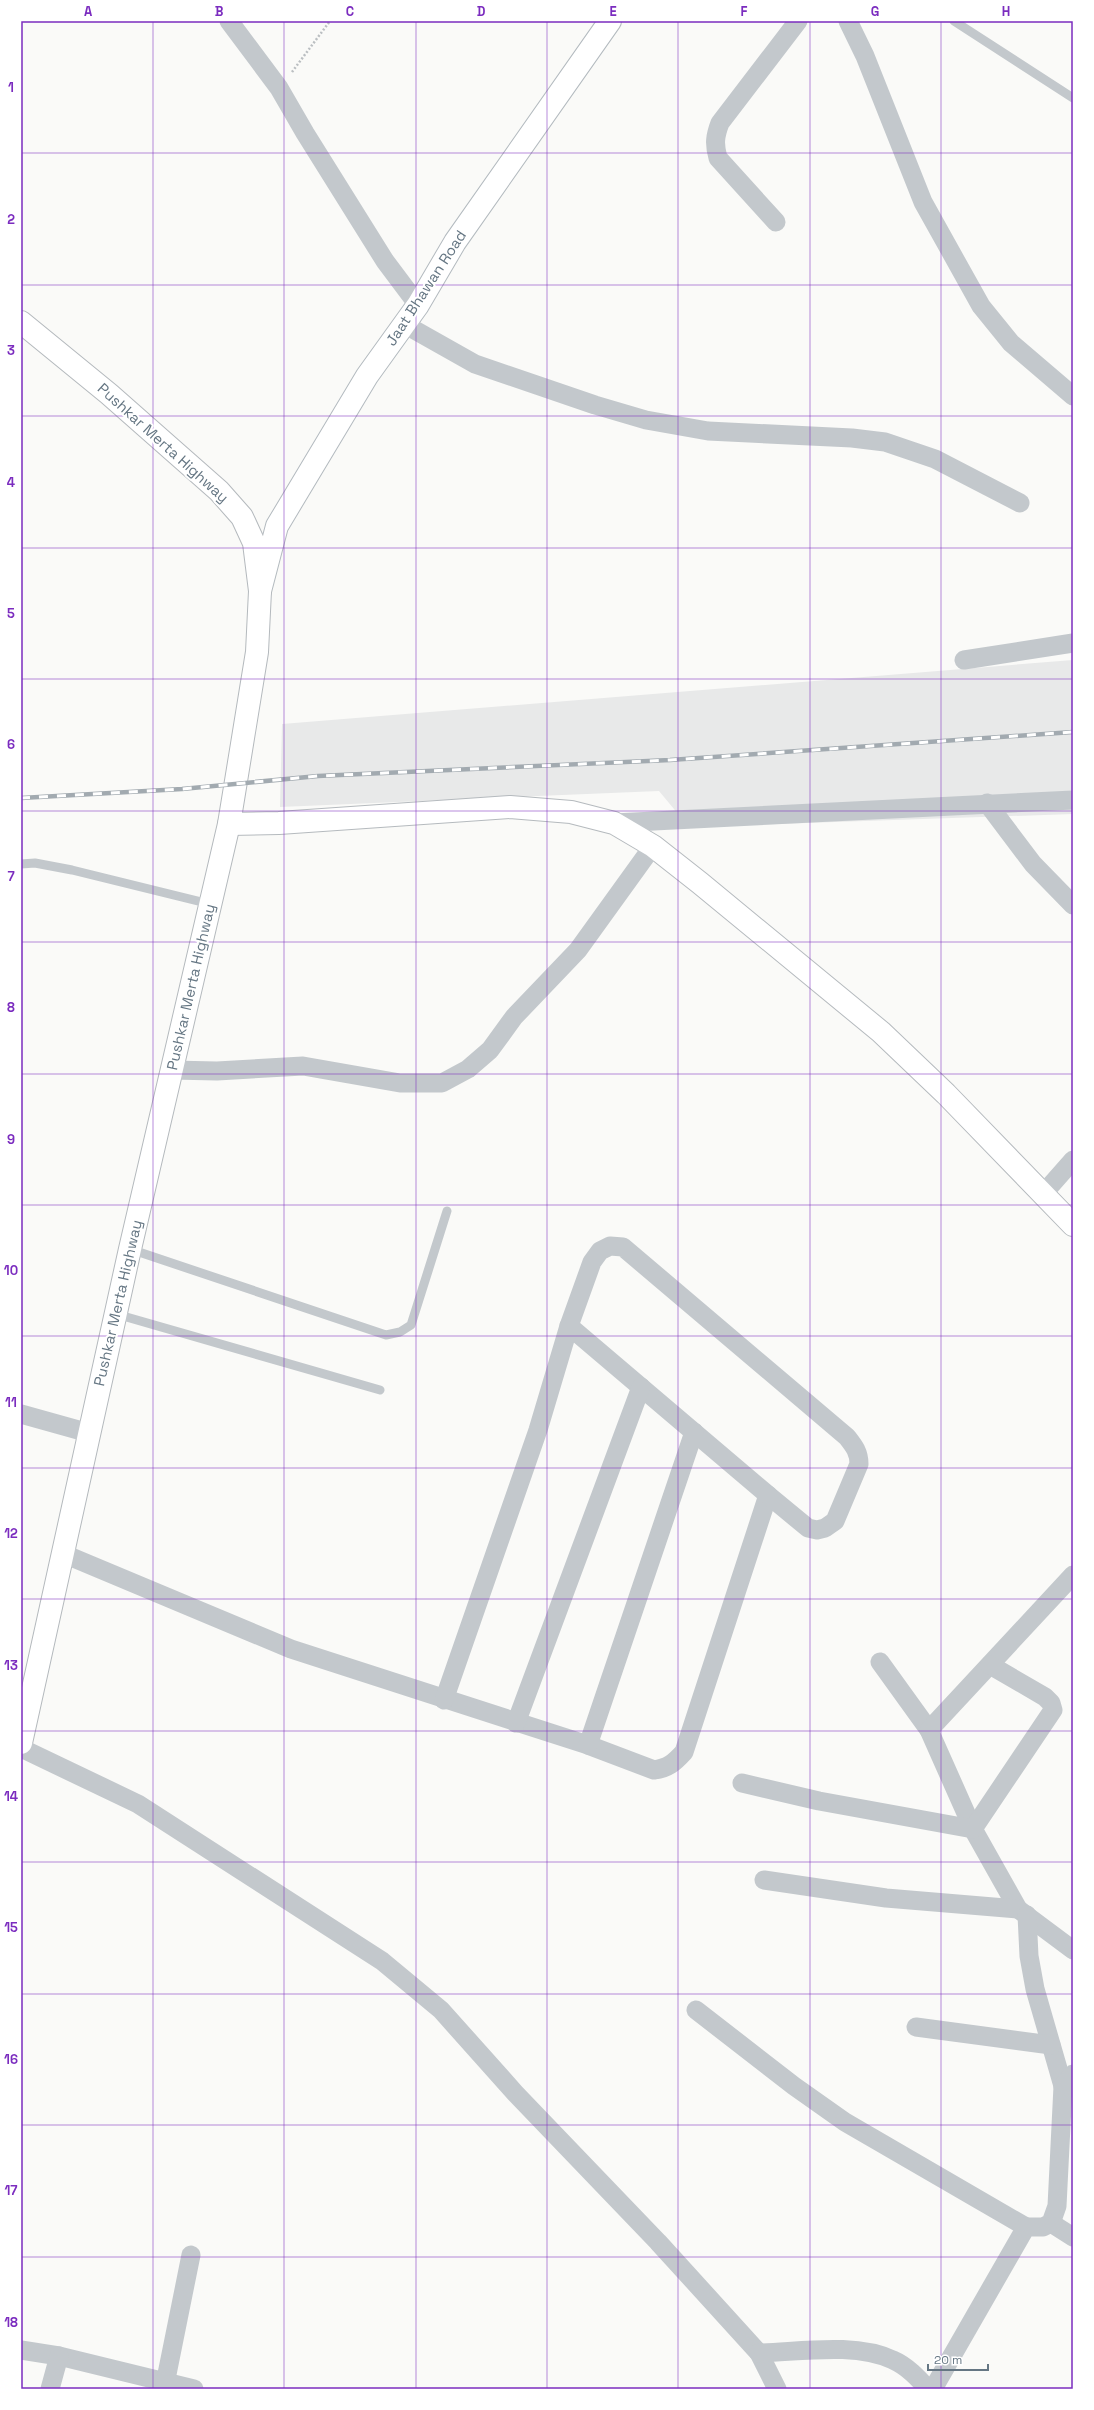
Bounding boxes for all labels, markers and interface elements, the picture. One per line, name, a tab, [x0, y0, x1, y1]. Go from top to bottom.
text: A	[84, 3, 93, 20]
text: B	[215, 3, 224, 20]
text: C	[346, 3, 354, 20]
text: D	[477, 3, 486, 20]
text: E	[609, 3, 617, 20]
text: F	[741, 3, 748, 20]
text: G	[871, 3, 879, 20]
text: H	[1002, 3, 1010, 20]
text: 1	[8, 79, 14, 96]
text: 2	[7, 211, 15, 228]
street label: Jaat Bhawan Road	[381, 226, 470, 349]
text: 3	[7, 342, 15, 359]
street label: Pushkar Merta Highway	[94, 379, 233, 507]
text: 4	[7, 474, 15, 491]
text: 5	[7, 605, 15, 622]
text: 6	[7, 736, 15, 753]
text: 7	[7, 868, 15, 885]
street label: Pushkar Merta Highway	[162, 902, 219, 1072]
text: 8	[7, 999, 15, 1016]
text: 9	[7, 1131, 15, 1148]
street label: Pushkar Merta Highway	[89, 1218, 146, 1388]
text: 10	[4, 1262, 18, 1279]
text: 11	[5, 1394, 17, 1411]
text: 12	[4, 1525, 18, 1542]
text: 13	[4, 1657, 18, 1674]
text: 14	[4, 1788, 18, 1805]
text: 15	[4, 1919, 18, 1936]
text: 16	[4, 2051, 18, 2068]
text: 17	[4, 2182, 18, 2199]
text: 18	[4, 2314, 18, 2331]
scale bar	[928, 2346, 988, 2372]
text: 20 m	[934, 2352, 962, 2368]

